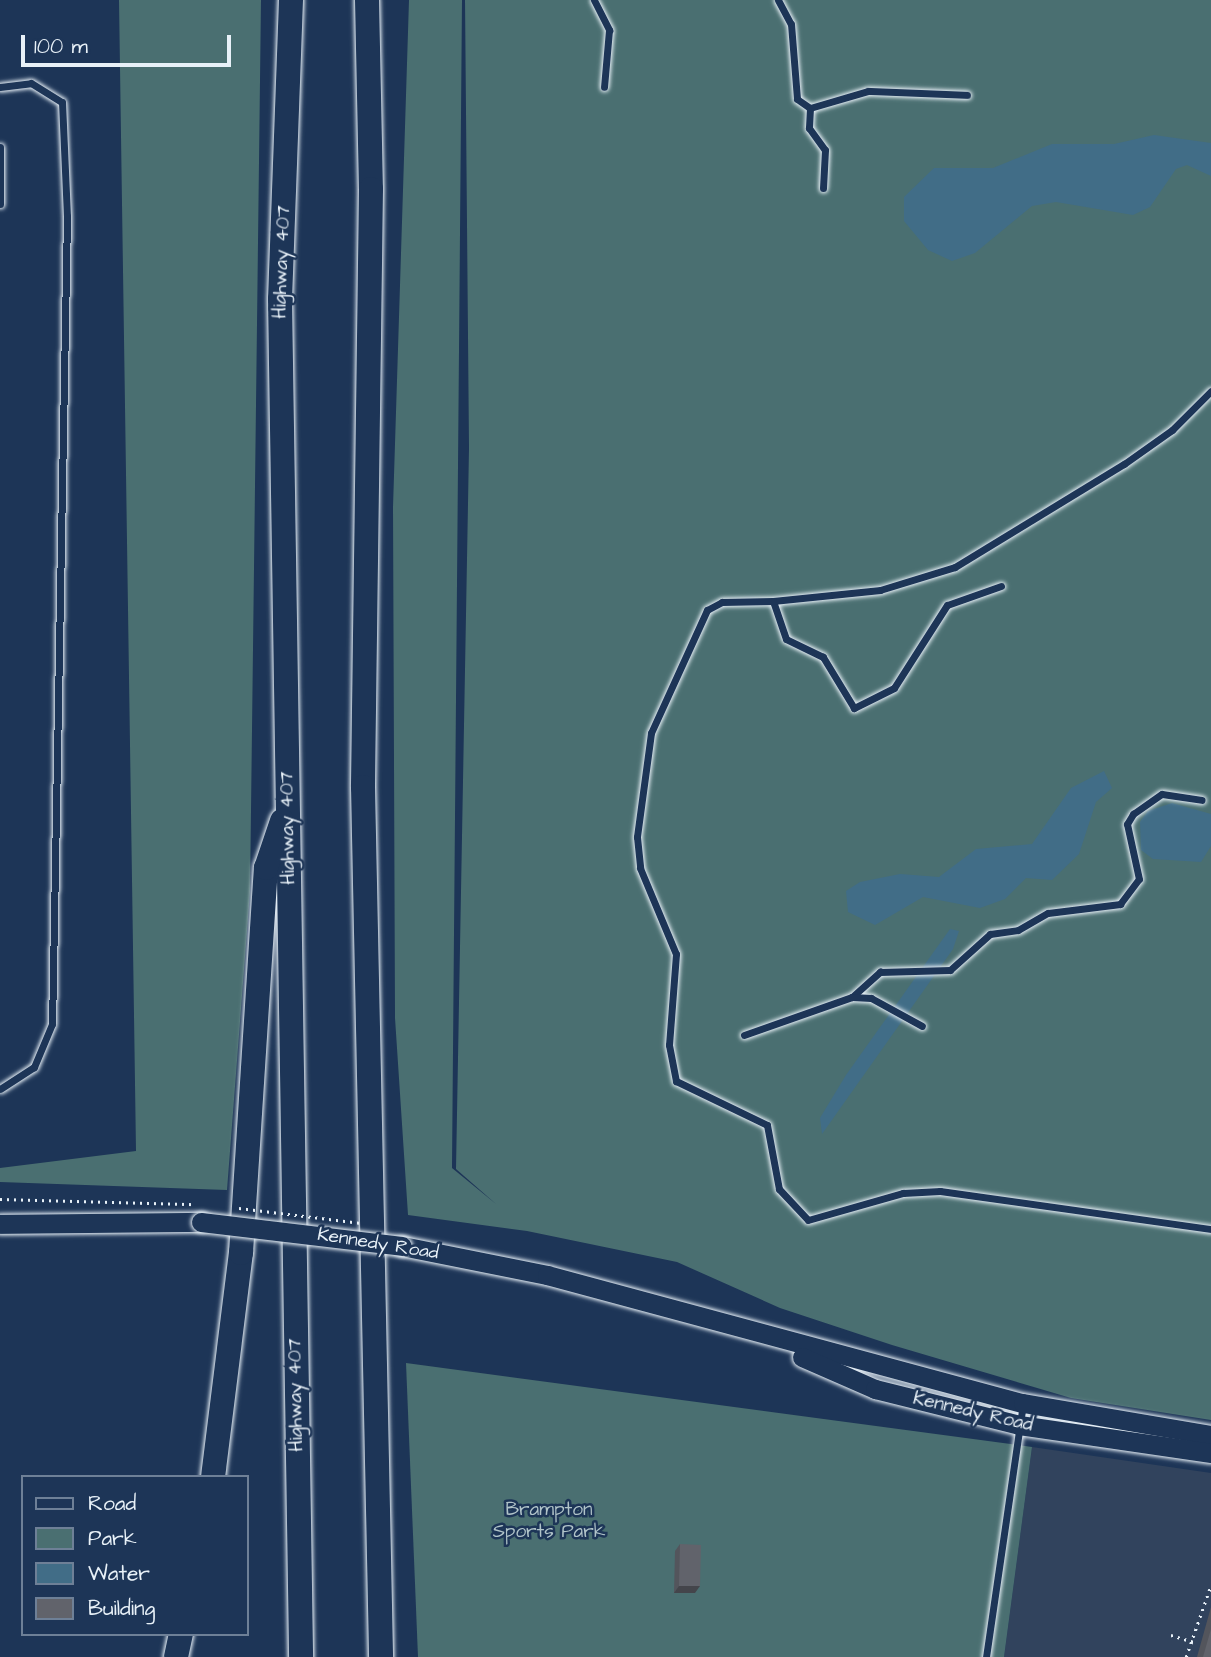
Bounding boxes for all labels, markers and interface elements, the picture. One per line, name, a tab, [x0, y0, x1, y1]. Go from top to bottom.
scale bar	[24, 21, 234, 65]
text: 100 m	[34, 32, 88, 61]
street label: Highway 407	[269, 205, 295, 319]
street label: Highway 407	[276, 771, 300, 885]
street label: Kennedy Road	[316, 1223, 440, 1265]
street label: Highway 407	[284, 1338, 308, 1452]
street label: Kennedy Road	[911, 1387, 1035, 1437]
legend	[21, 1475, 248, 1636]
text: Road	[88, 1489, 136, 1518]
park label: Brampton Sports Park	[493, 1499, 605, 1543]
text: Park	[88, 1524, 137, 1553]
text: Water	[88, 1559, 150, 1588]
text: Building	[88, 1594, 155, 1623]

